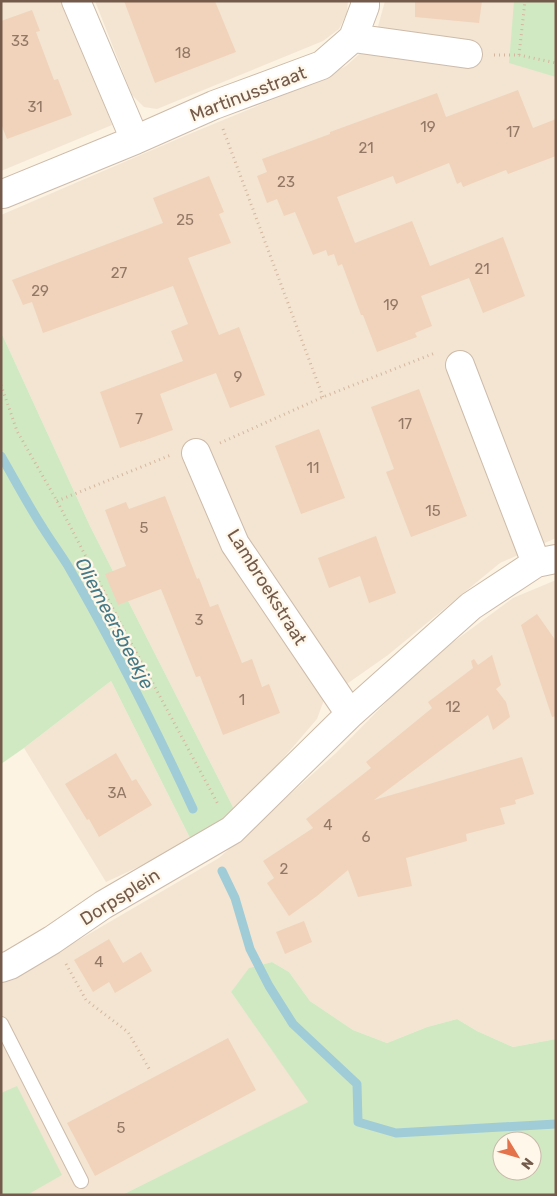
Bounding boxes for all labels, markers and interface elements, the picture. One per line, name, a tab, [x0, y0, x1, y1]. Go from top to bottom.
house number: 33	[11, 32, 29, 50]
house number: 18	[175, 44, 191, 62]
street label: Martinusstraat	[187, 62, 309, 126]
house number: 31	[27, 98, 43, 116]
house number: 19	[420, 118, 436, 136]
house number: 17	[506, 123, 520, 141]
house number: 21	[358, 139, 374, 157]
house number: 23	[277, 173, 295, 191]
house number: 25	[176, 211, 194, 229]
house number: 21	[474, 260, 490, 278]
house number: 27	[111, 264, 128, 282]
house number: 29	[31, 282, 49, 300]
house number: 19	[383, 296, 399, 314]
house number: 9	[234, 368, 243, 386]
house number: 7	[135, 410, 143, 428]
house number: 17	[398, 415, 412, 433]
house number: 11	[307, 459, 319, 477]
house number: 15	[425, 502, 441, 520]
house number: 5	[140, 519, 149, 537]
street label: Lambroekstraat	[223, 525, 311, 649]
water label: Oliemeersbeekje	[70, 554, 159, 693]
house number: 3	[194, 611, 204, 629]
house number: 1	[239, 691, 245, 709]
house number: 12	[445, 698, 461, 716]
house number: 3A	[107, 784, 127, 802]
house number: 4	[323, 816, 333, 834]
house number: 6	[361, 828, 371, 846]
house number: 2	[280, 860, 289, 878]
street label: Dorpsplein	[76, 864, 164, 930]
house number: 4	[94, 953, 104, 971]
house number: 5	[117, 1119, 126, 1137]
north arrow	[492, 1131, 542, 1181]
text: N	[517, 1154, 537, 1173]

